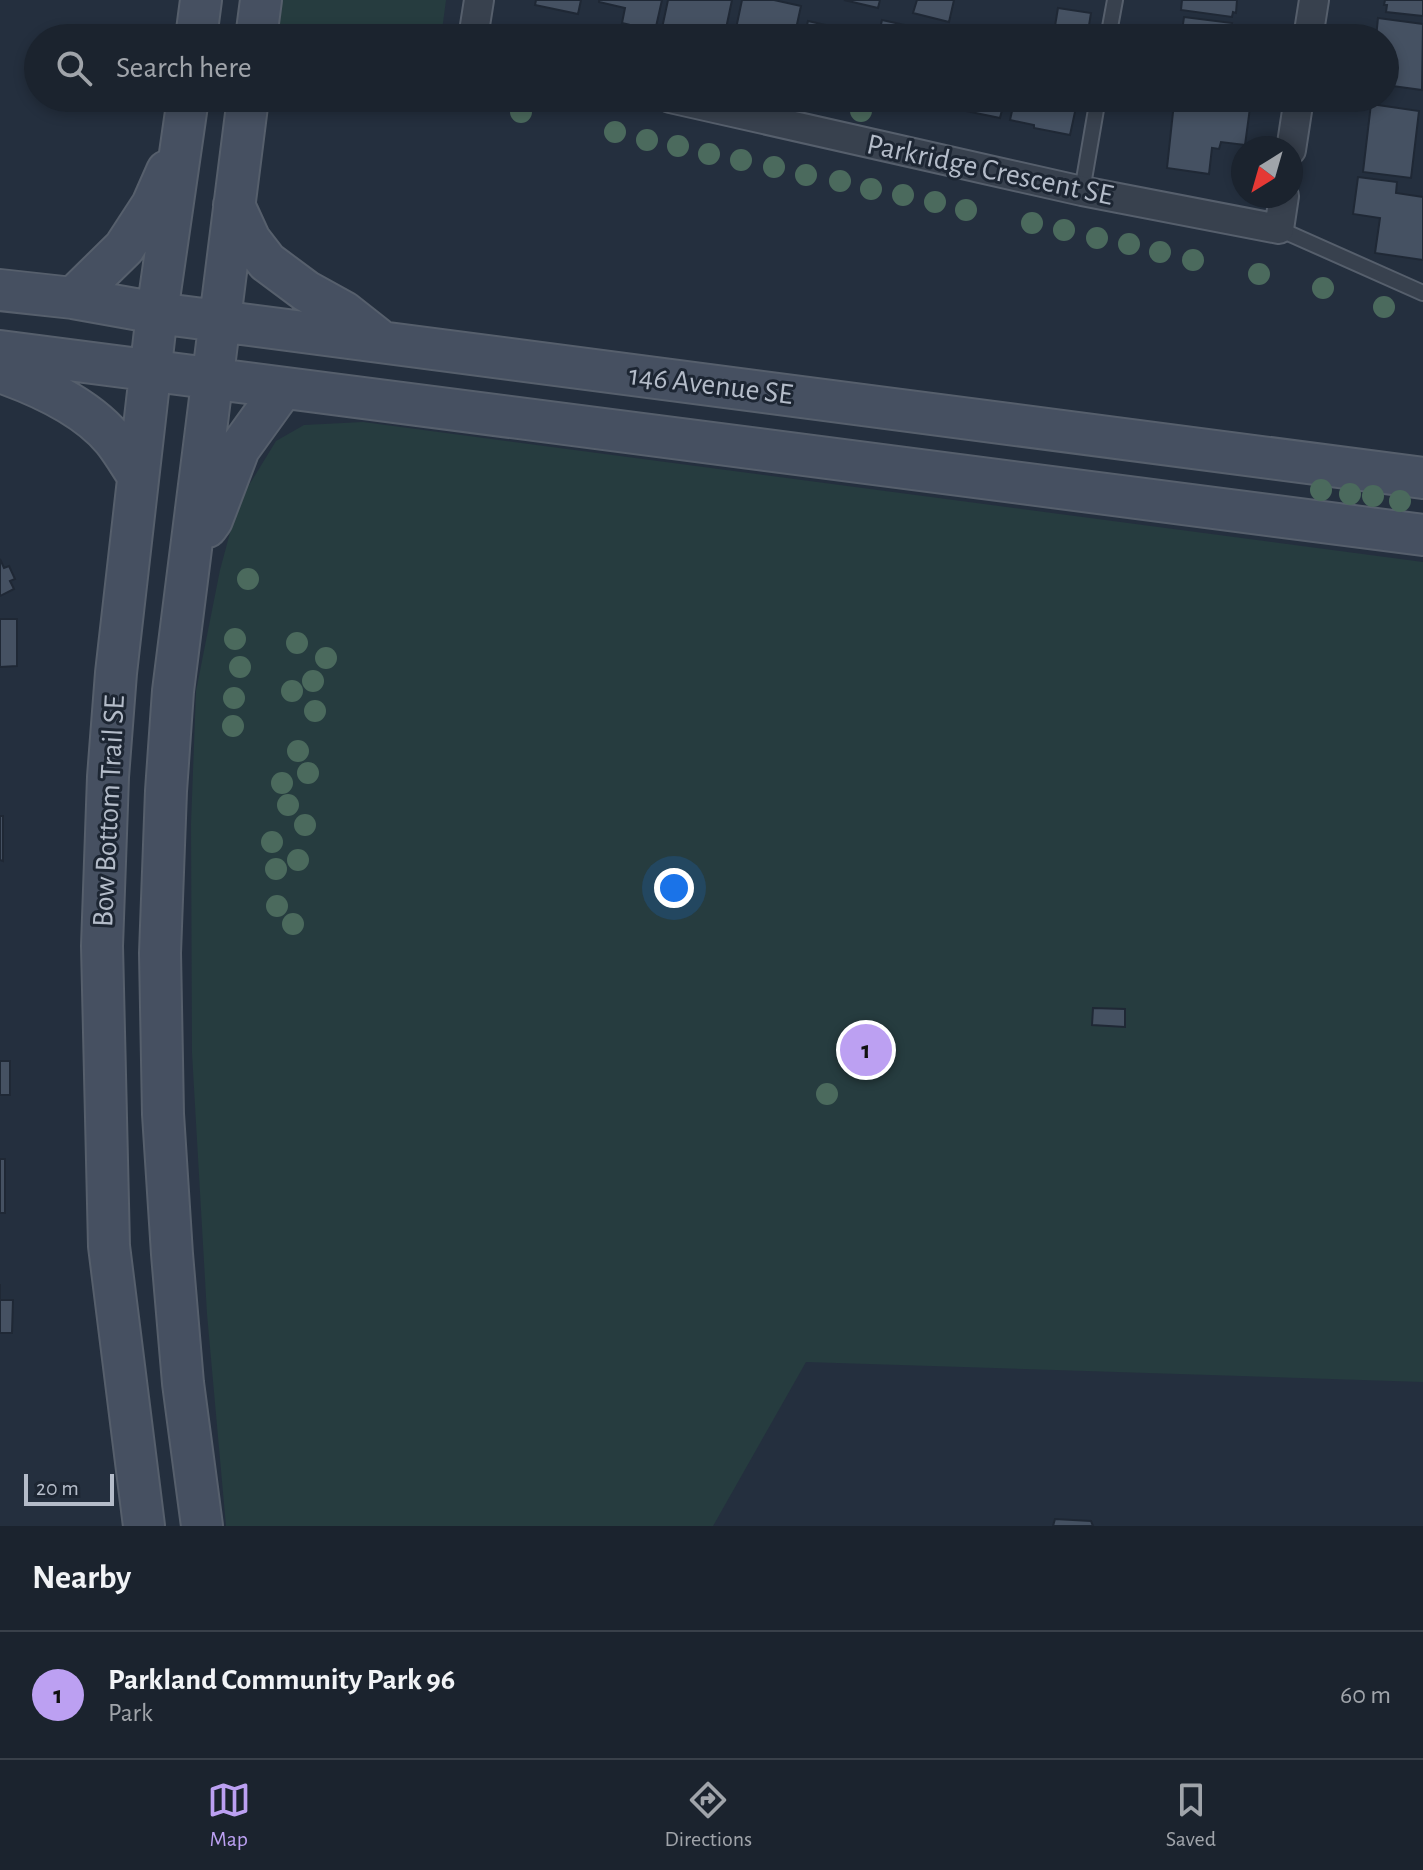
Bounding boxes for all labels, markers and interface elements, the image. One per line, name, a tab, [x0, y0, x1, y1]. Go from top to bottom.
search box	[24, 24, 1399, 112]
icon: search	[52, 46, 96, 90]
text: Search here	[116, 53, 252, 83]
street label: Parkridge Crescent SE	[864, 129, 1116, 211]
north arrow	[1231, 136, 1303, 208]
street label: 146 Avenue SE	[627, 360, 795, 410]
street label: Bow Bottom Trail SE	[88, 694, 130, 928]
your location	[654, 868, 694, 908]
pin: 1	[840, 1020, 892, 1080]
scale bar	[24, 1470, 114, 1506]
text: 20 m	[36, 1477, 79, 1499]
text: Nearby	[32, 1561, 131, 1595]
text: Parkland Community Park 96	[108, 1665, 455, 1695]
text: 1	[53, 1682, 63, 1708]
text: 60 m	[1340, 1682, 1391, 1708]
text: Park	[108, 1700, 153, 1726]
tab: Map	[207, 1778, 251, 1852]
tab: Directions	[664, 1778, 752, 1852]
tab: Saved	[1166, 1778, 1216, 1852]

